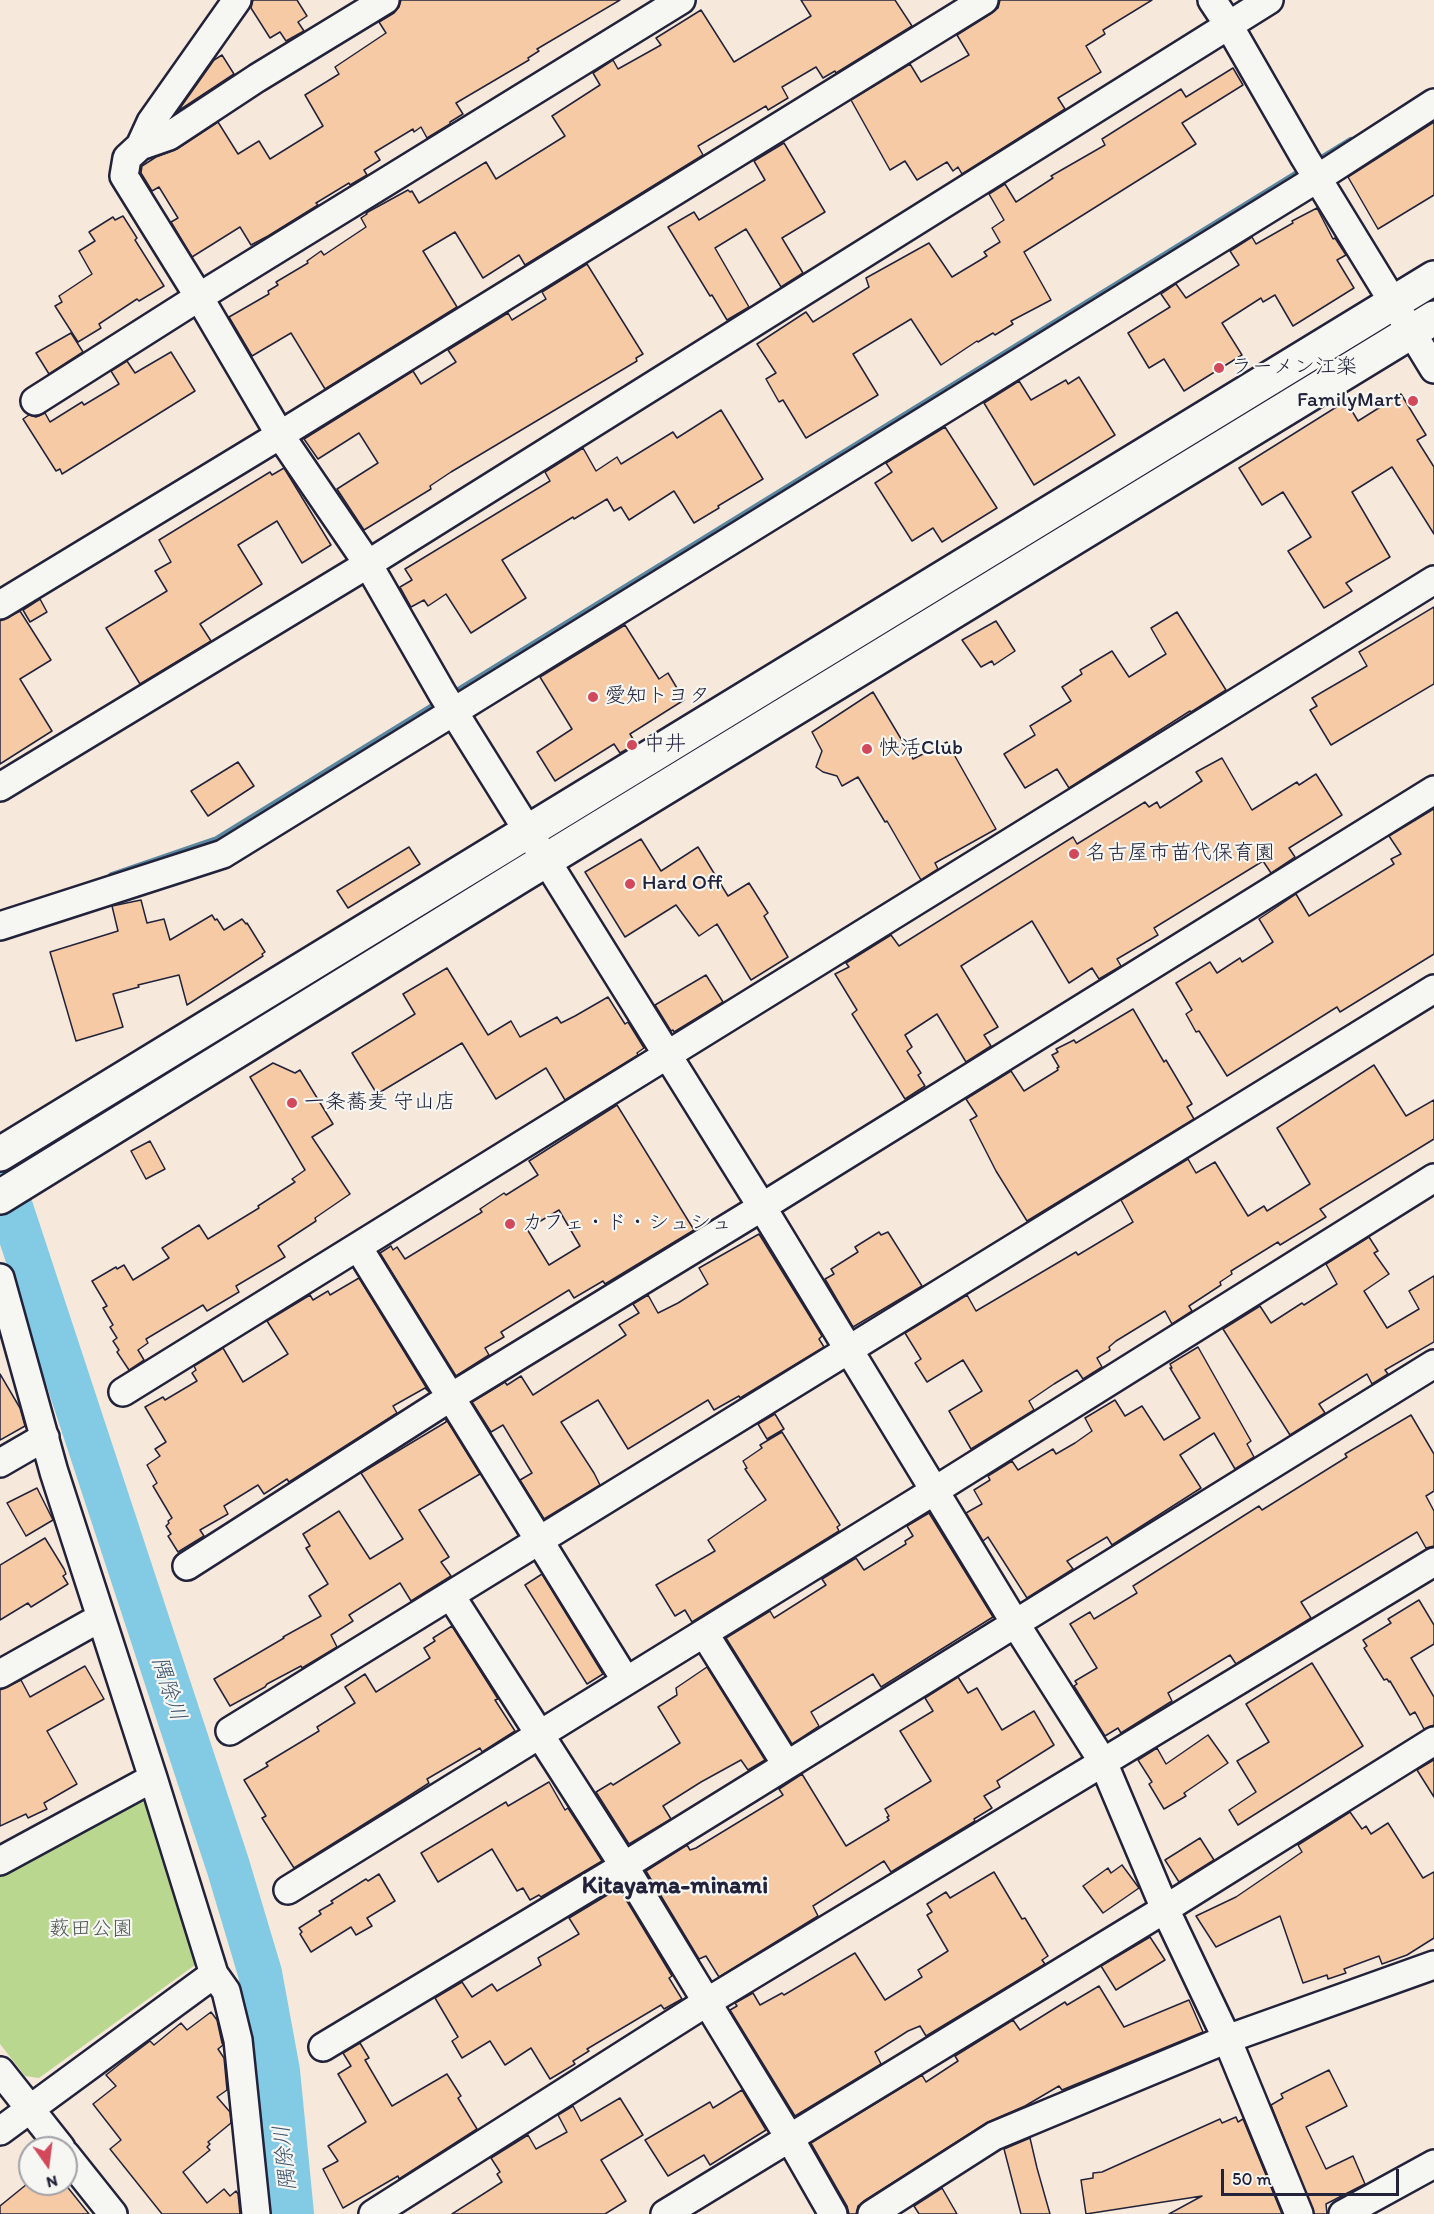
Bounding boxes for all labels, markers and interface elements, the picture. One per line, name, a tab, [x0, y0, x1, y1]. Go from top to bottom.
place label: ラーメン江楽	[1231, 355, 1357, 381]
marker: ラーメン江楽	[1212, 361, 1226, 375]
place label: FamilyMart	[1297, 388, 1401, 414]
marker: FamilyMart	[1406, 394, 1420, 408]
place label: 愛知トヨタ	[605, 684, 710, 710]
marker: 愛知トヨタ	[586, 690, 600, 704]
place label: 中井	[644, 732, 686, 758]
place label: 快活Club	[879, 736, 963, 762]
marker: 中井	[625, 738, 639, 752]
marker: 快活Club	[860, 742, 874, 756]
place label: 名古屋市苗代保育園	[1086, 841, 1275, 867]
marker: 名古屋市苗代保育園	[1067, 847, 1081, 861]
place label: Hard Off	[642, 871, 722, 897]
marker: Hard Off	[623, 877, 637, 891]
place label: 一条蕎麦 守山店	[304, 1090, 456, 1116]
marker: 一条蕎麦 守山店	[285, 1096, 299, 1110]
place label: カフェ・ド・シュシュ	[522, 1211, 732, 1237]
marker: カフェ・ド・シュシュ	[503, 1217, 517, 1231]
water label: 隅除川	[145, 1654, 191, 1724]
district label: Kitayama-minami	[582, 1873, 768, 1901]
park label: 薮田公園	[49, 1917, 133, 1943]
water label: 隅除川	[269, 2124, 303, 2192]
north arrow	[18, 2136, 78, 2196]
scale bar	[1224, 2157, 1402, 2195]
text: 50 m	[1232, 2168, 1272, 2190]
text: N	[44, 2171, 60, 2193]

